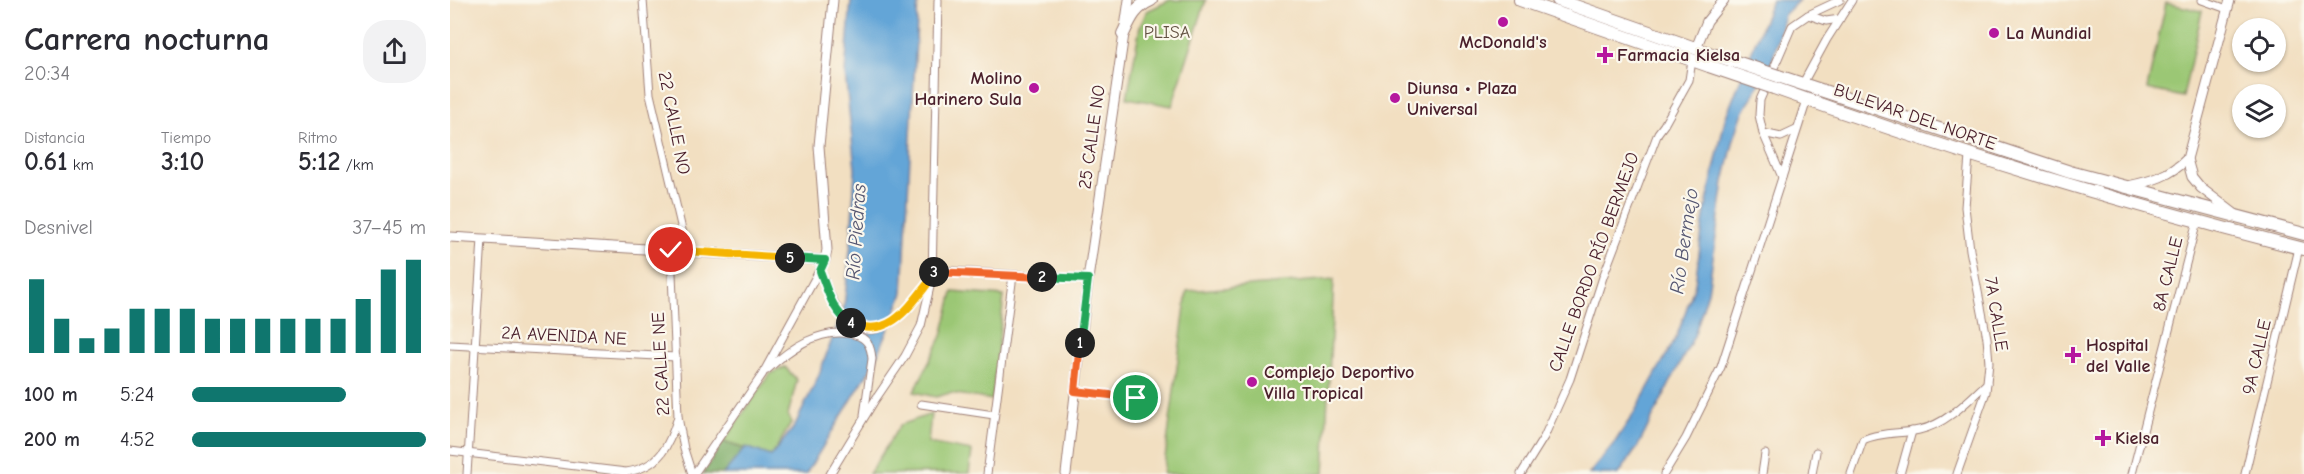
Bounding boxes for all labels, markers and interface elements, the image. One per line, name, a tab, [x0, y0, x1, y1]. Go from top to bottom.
marker: McDonald's	[1496, 15, 1510, 29]
map controls	[2232, 18, 2286, 138]
button: locate	[2232, 18, 2286, 72]
text: Carrera nocturna	[24, 20, 270, 58]
button: share	[363, 20, 426, 83]
park label: PLISA	[1144, 22, 1190, 43]
place label: La Mundial	[2006, 23, 2092, 44]
marker: La Mundial	[1987, 26, 2001, 40]
place label: McDonald's	[1459, 32, 1547, 53]
place label: Farmacia Kielsa	[1617, 45, 1740, 66]
marker: Farmacia Kielsa	[1598, 48, 1612, 62]
text: 20:34	[24, 62, 70, 85]
place label: Molino Harinero Sula	[915, 68, 1022, 110]
street label: 22 CALLE NO	[654, 70, 694, 176]
place label: Diunsa • Plaza Universal	[1407, 78, 1517, 120]
street label: BULEVAR DEL NORTE	[1831, 79, 1999, 155]
marker: Molino Harinero Sula	[1027, 81, 1041, 95]
street label: 25 CALLE NO	[1074, 84, 1110, 190]
button: layers	[2232, 84, 2286, 138]
marker: Diunsa • Plaza Universal	[1388, 91, 1402, 105]
text: Distancia	[24, 129, 85, 147]
text: Tiempo	[161, 129, 211, 147]
text: Ritmo	[298, 129, 337, 147]
text: 0.61	[24, 147, 67, 177]
text: 3:10	[161, 147, 204, 177]
text: 5:12	[298, 147, 340, 177]
street label: CALLE BORDO RÍO BERMEJO	[1544, 149, 1644, 375]
text: km	[67, 156, 94, 174]
text: /km	[340, 156, 374, 174]
water label: Río Piedras	[841, 183, 871, 281]
water label: Río Bermejo	[1665, 187, 1703, 295]
text: Desnivel	[24, 216, 93, 239]
text: 37–45 m	[352, 216, 426, 239]
pin	[645, 224, 696, 275]
icon: check	[654, 233, 687, 266]
street label: 8A CALLE	[2149, 234, 2187, 313]
pin: 5	[775, 243, 805, 273]
text: 5	[786, 249, 794, 267]
pin: 3	[919, 257, 949, 287]
pin: 2	[1027, 262, 1057, 292]
text: 3	[930, 263, 938, 281]
text: 2	[1038, 268, 1046, 286]
street label: 7A CALLE	[1980, 275, 2012, 353]
pin: 4	[836, 308, 866, 338]
street label: 22 CALLE NE	[648, 311, 674, 416]
text: 4	[847, 314, 855, 332]
street label: 9A CALLE	[2238, 317, 2276, 397]
street label: 2A AVENIDA NE	[501, 322, 627, 350]
pin: 1	[1065, 328, 1095, 358]
text: 1	[1077, 334, 1083, 352]
place label: Hospital del Valle	[2086, 335, 2150, 377]
marker: Hospital del Valle	[2064, 346, 2082, 364]
place label: Complejo Deportivo Villa Tropical	[1264, 362, 1414, 404]
pin	[1110, 372, 1161, 423]
marker: Complejo Deportivo Villa Tropical	[1245, 375, 1259, 389]
icon: arrive	[1119, 381, 1152, 414]
text: 100 m	[24, 383, 78, 406]
text: 5:24	[120, 383, 155, 406]
text: 200 m	[24, 428, 80, 451]
text: 4:52	[120, 428, 155, 451]
place label: Kielsa	[2115, 428, 2159, 449]
marker: Kielsa	[2096, 431, 2110, 445]

